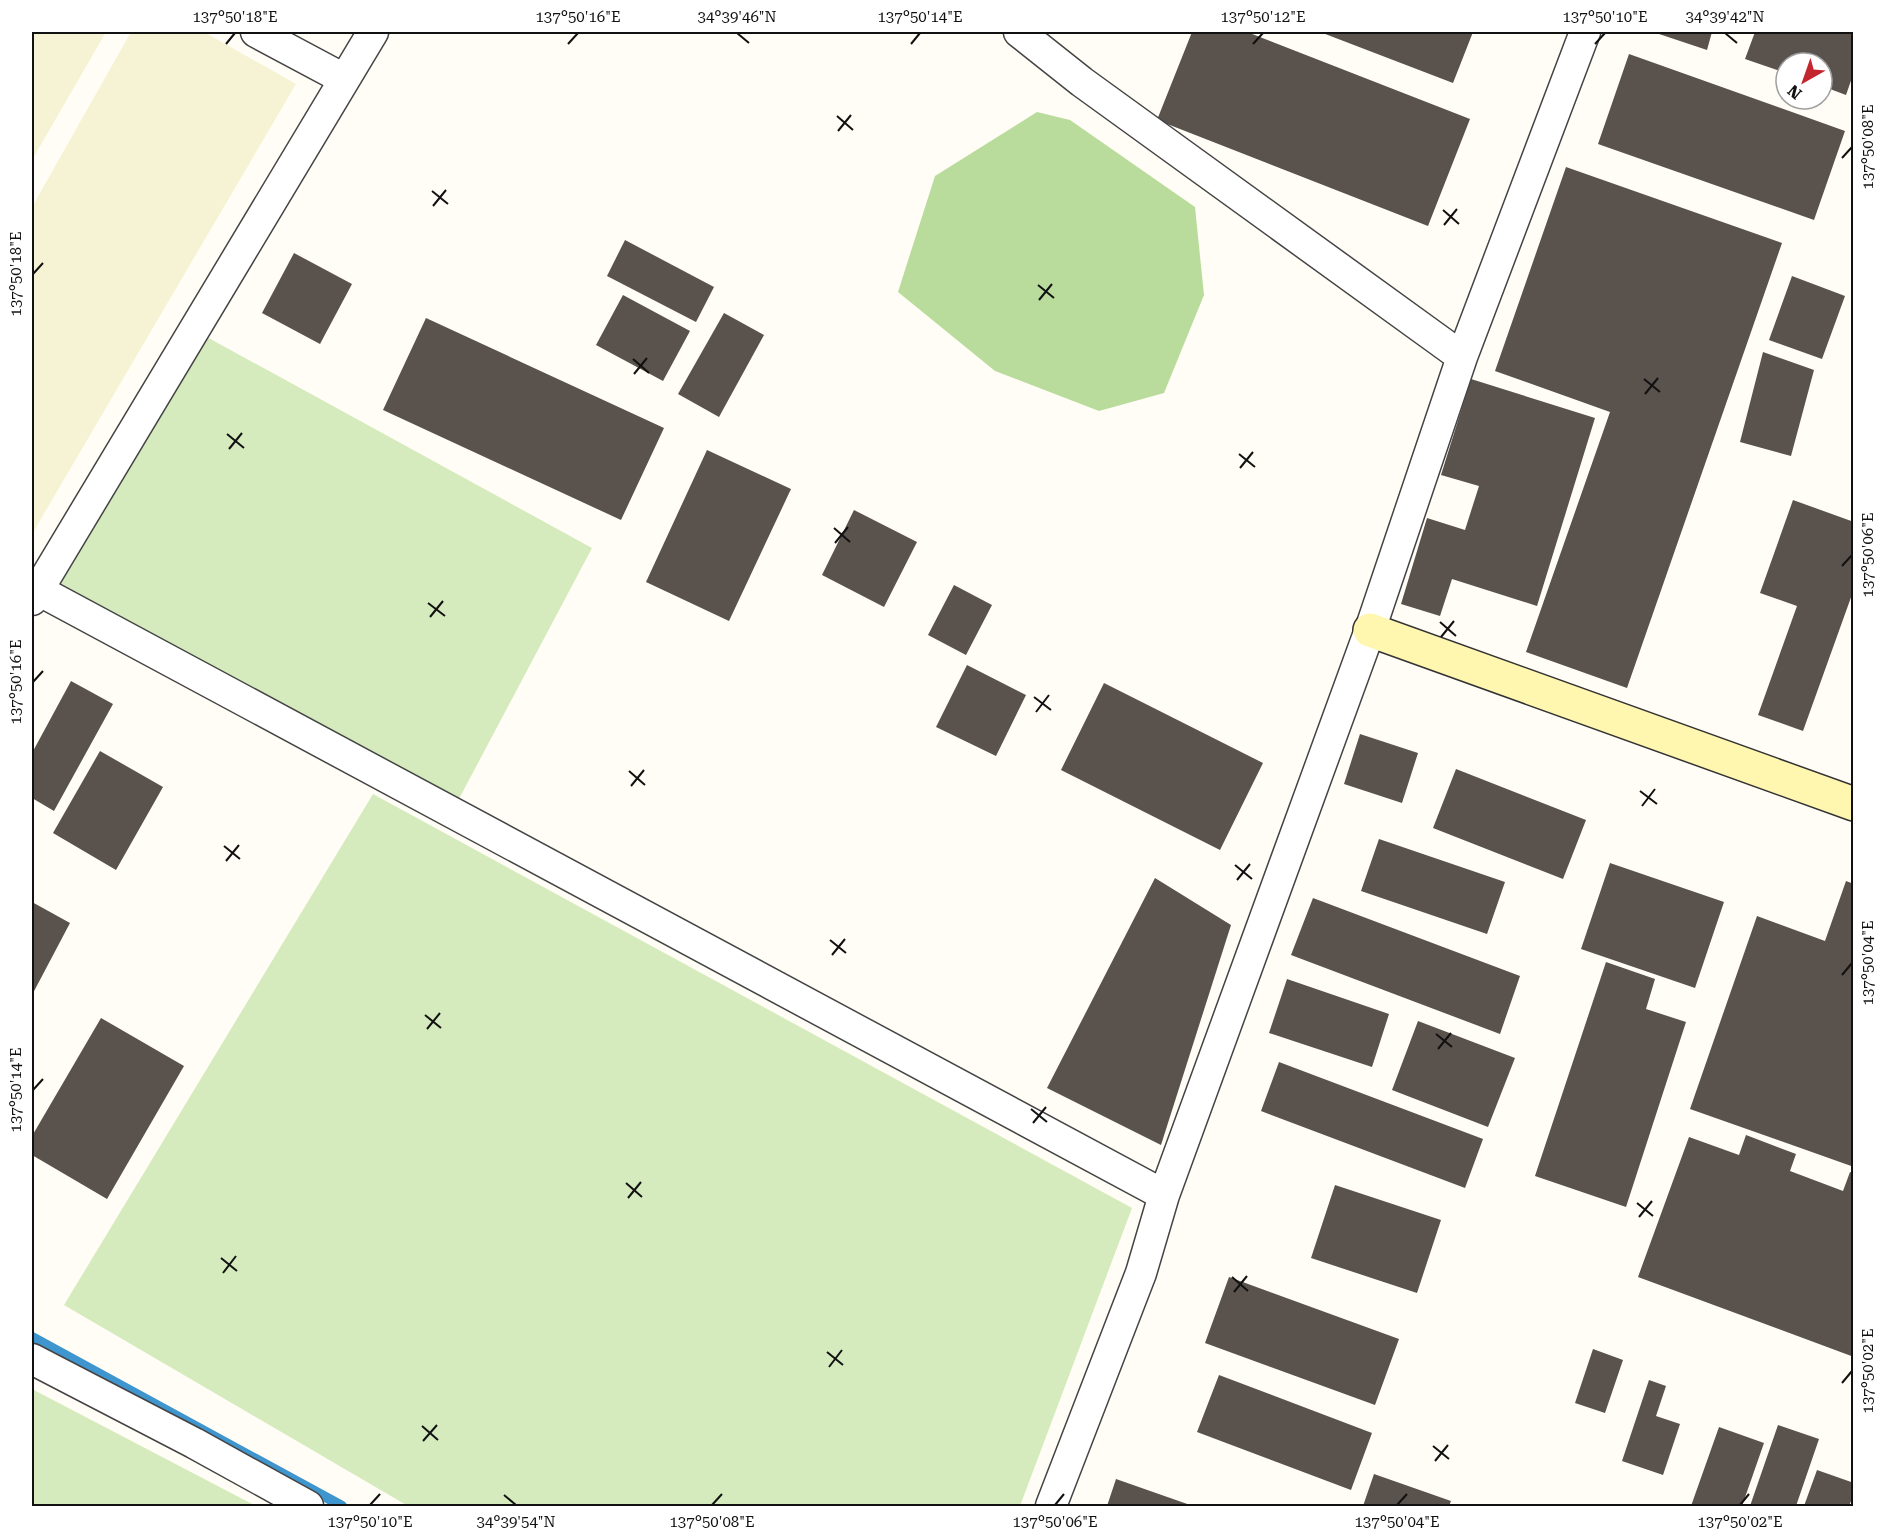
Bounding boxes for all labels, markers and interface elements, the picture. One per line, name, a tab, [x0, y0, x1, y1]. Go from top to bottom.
text: 137°50'18"E	[192, 8, 278, 26]
text: 137°50'16"E	[535, 8, 621, 26]
text: 34°39'46"N	[697, 8, 777, 26]
text: 137°50'14"E	[877, 8, 963, 26]
text: 137°50'12"E	[1220, 8, 1306, 26]
text: 137°50'10"E	[1562, 8, 1648, 26]
text: 34°39'42"N	[1685, 8, 1765, 26]
north arrow	[1774, 51, 1834, 111]
text: N	[1784, 81, 1806, 103]
text: 137°50'08"E	[1859, 104, 1877, 190]
text: 137°50'18"E	[7, 231, 25, 317]
text: 137°50'06"E	[1859, 512, 1877, 598]
text: 137°50'16"E	[7, 639, 25, 725]
text: 137°50'04"E	[1859, 920, 1877, 1006]
text: 137°50'14"E	[7, 1047, 25, 1133]
text: 137°50'02"E	[1859, 1328, 1877, 1414]
text: 137°50'10"E	[327, 1513, 413, 1531]
text: 34°39'54"N	[476, 1513, 556, 1531]
text: 137°50'08"E	[669, 1513, 755, 1531]
text: 137°50'06"E	[1012, 1513, 1098, 1531]
text: 137°50'04"E	[1354, 1513, 1440, 1531]
text: 137°50'02"E	[1697, 1513, 1783, 1531]

